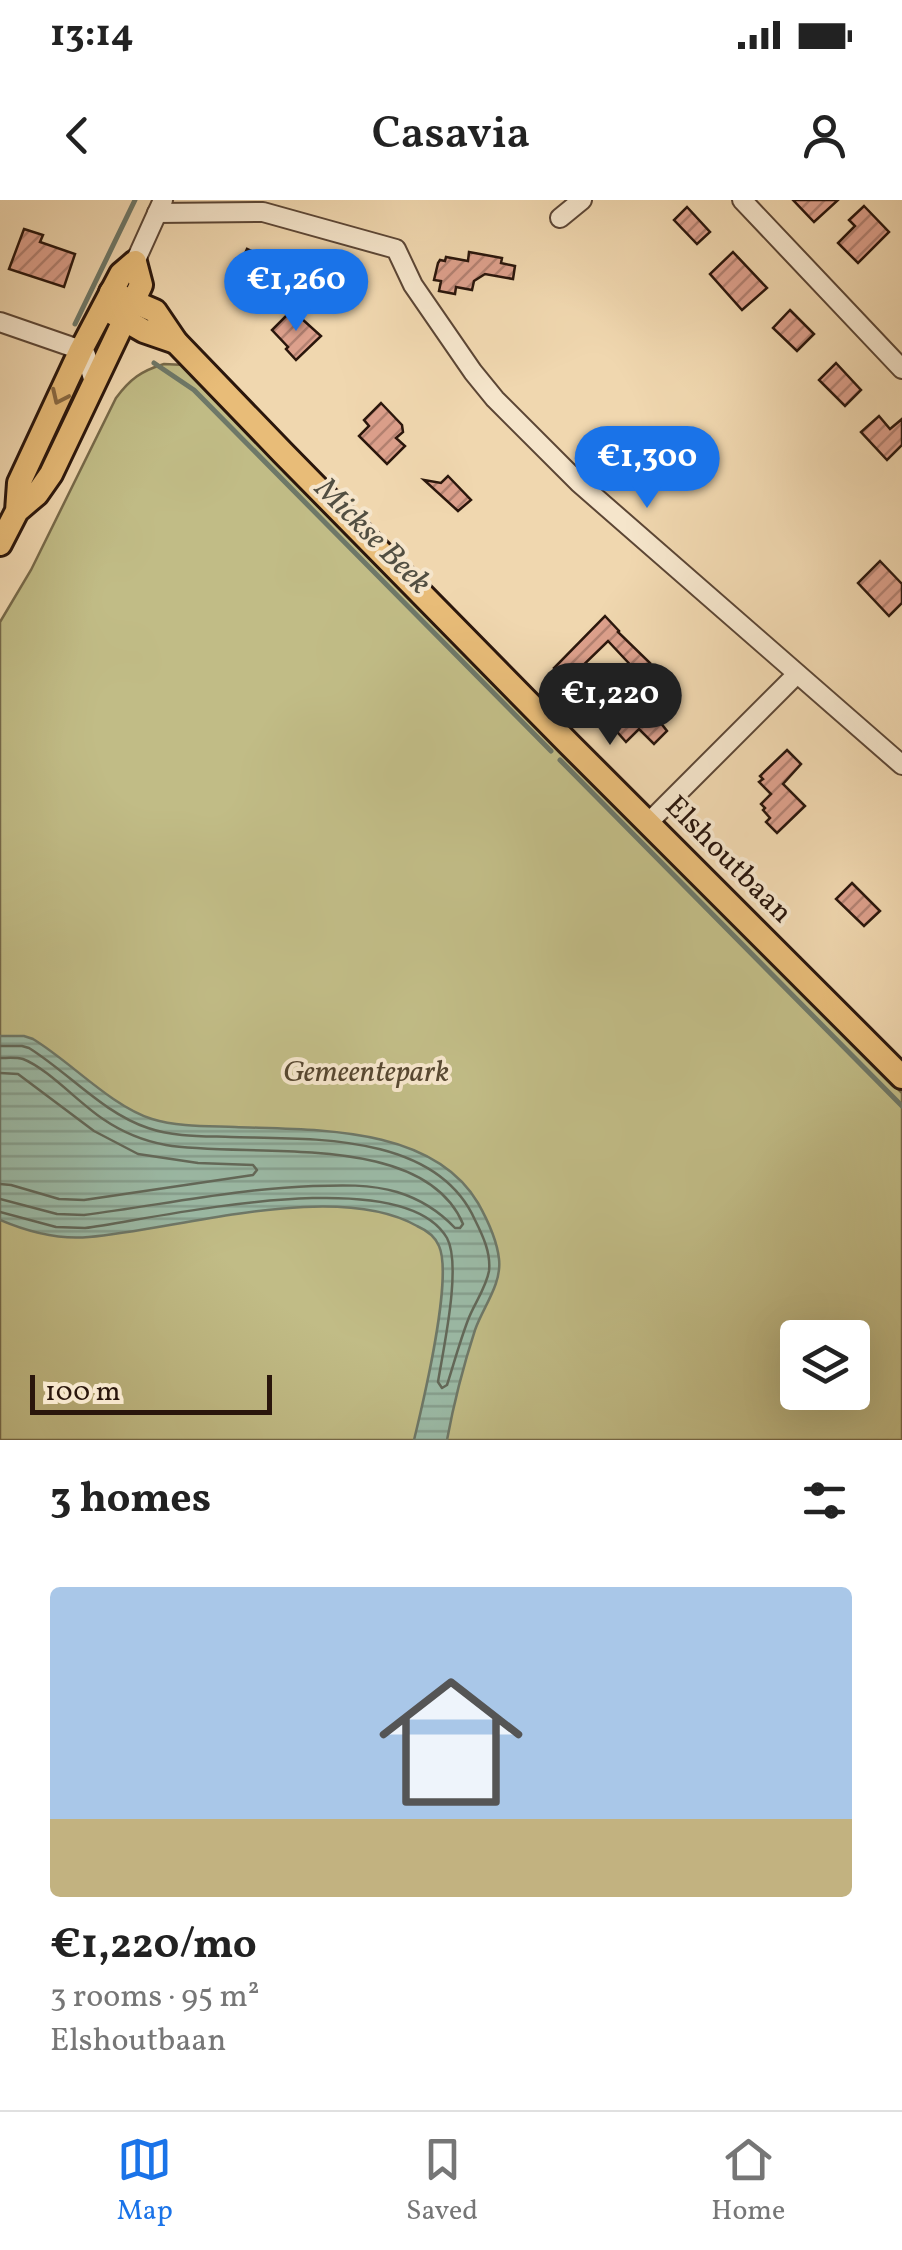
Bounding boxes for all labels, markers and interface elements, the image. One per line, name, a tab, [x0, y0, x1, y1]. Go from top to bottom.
text: 13:14	[50, 9, 134, 62]
text: Casavia	[372, 104, 530, 167]
icon: back	[50, 108, 105, 163]
icon: person	[797, 108, 852, 163]
pin: €1,260	[215, 249, 377, 334]
text: €1,260	[246, 259, 346, 303]
one-way arrow	[52, 386, 72, 404]
pin: €1,300	[566, 426, 728, 511]
text: €1,300	[597, 436, 697, 480]
water label: Mickse Beek	[303, 468, 440, 605]
pin: €1,220	[529, 663, 691, 748]
text: €1,220	[561, 673, 659, 717]
street label: Elshoutbaan	[655, 787, 801, 933]
park label: Gemeentepark	[283, 1052, 449, 1094]
map controls	[780, 1320, 870, 1410]
button: layers	[780, 1320, 870, 1410]
scale bar	[30, 1370, 272, 1414]
text: 100 m	[45, 1373, 120, 1412]
text: 3 homes	[50, 1471, 211, 1530]
icon: filters	[797, 1473, 852, 1528]
icon: home	[361, 1652, 541, 1832]
text: €1,220/mo	[50, 1917, 257, 1976]
text: 3 rooms · 95 m²	[50, 1976, 260, 2020]
text: Elshoutbaan	[50, 2020, 226, 2064]
tab: Map	[117, 2132, 173, 2231]
tab: Saved	[406, 2132, 478, 2231]
tab: Home	[711, 2132, 785, 2231]

